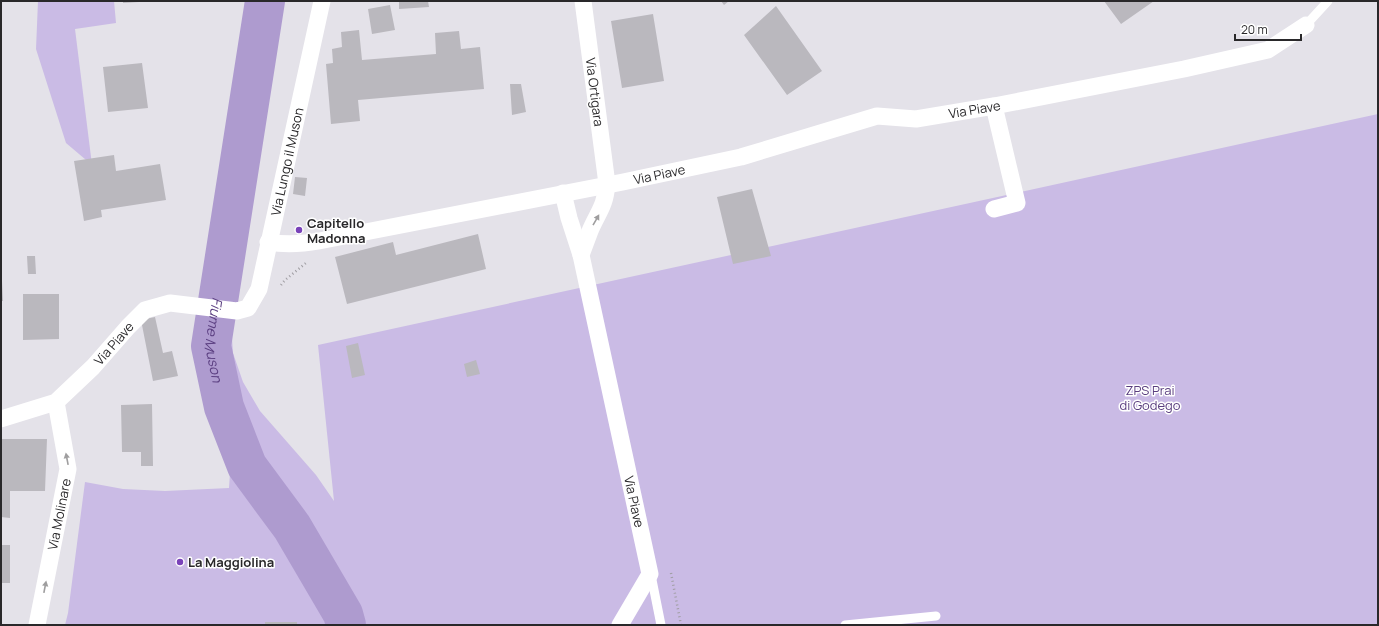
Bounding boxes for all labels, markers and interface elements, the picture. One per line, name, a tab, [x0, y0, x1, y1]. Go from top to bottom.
scale bar	[1235, 16, 1301, 42]
text: 20 m	[1241, 21, 1268, 38]
street label: Via Ortigara	[582, 56, 608, 128]
street label: Via Piave	[947, 96, 1002, 122]
street label: Via Lungo il Muson	[266, 106, 307, 217]
street label: Via Piave	[632, 160, 687, 189]
place label: Capitello Madonna	[307, 214, 365, 247]
one-way arrow	[593, 214, 599, 226]
marker: Capitello Madonna	[294, 225, 304, 235]
water label: Fiume Muson	[201, 296, 228, 384]
street label: Via Piave	[90, 317, 138, 369]
park label: ZPS Prai di Godego	[1120, 381, 1181, 414]
one-way arrow	[63, 453, 69, 465]
street label: Via Piave	[620, 474, 649, 530]
street label: Via Molinare	[43, 477, 75, 551]
place label: La Maggiolina	[188, 553, 274, 571]
marker: La Maggiolina	[175, 557, 185, 567]
one-way arrow	[42, 581, 48, 593]

